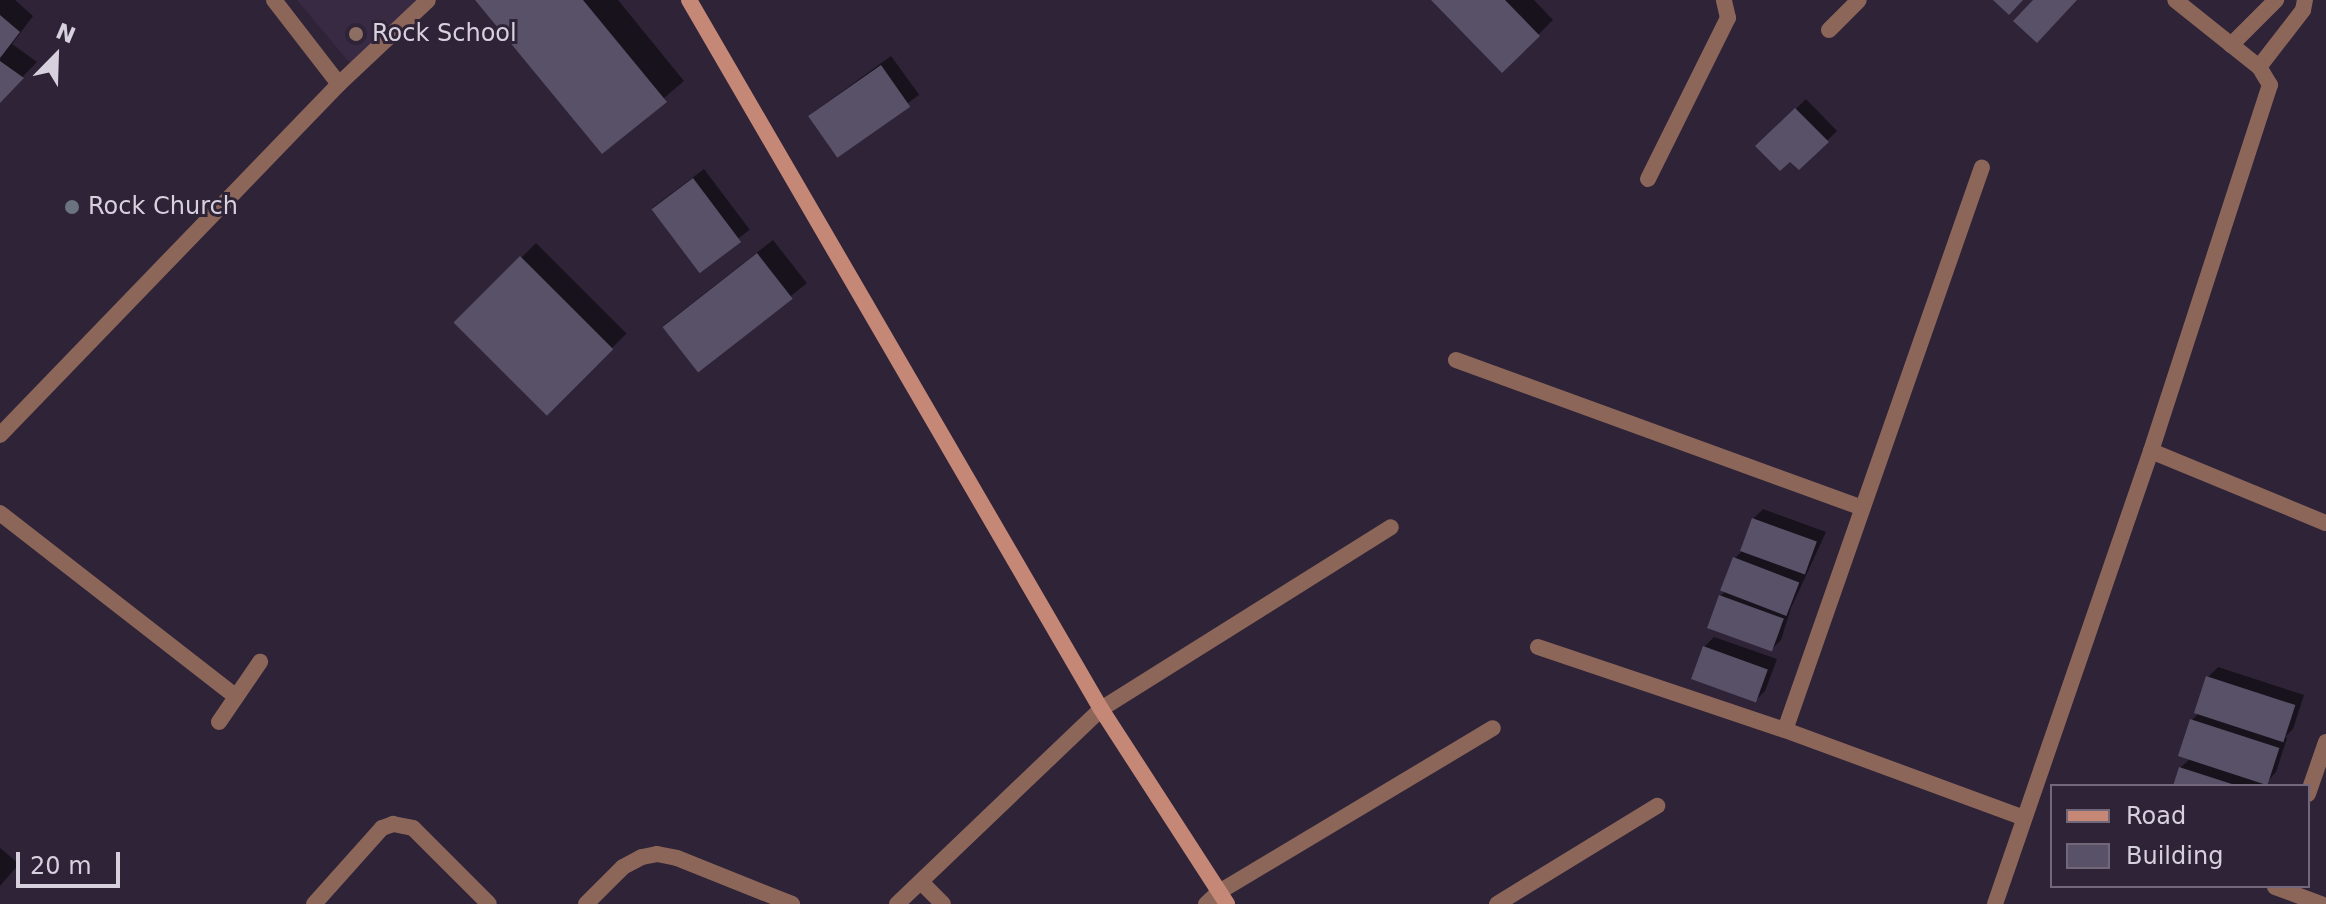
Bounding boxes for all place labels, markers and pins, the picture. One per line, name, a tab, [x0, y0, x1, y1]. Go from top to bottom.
place label: Rock School	[372, 20, 517, 48]
marker: Rock School	[347, 25, 365, 43]
place label: Rock Church	[88, 193, 238, 221]
marker: Rock Church	[63, 198, 81, 216]

